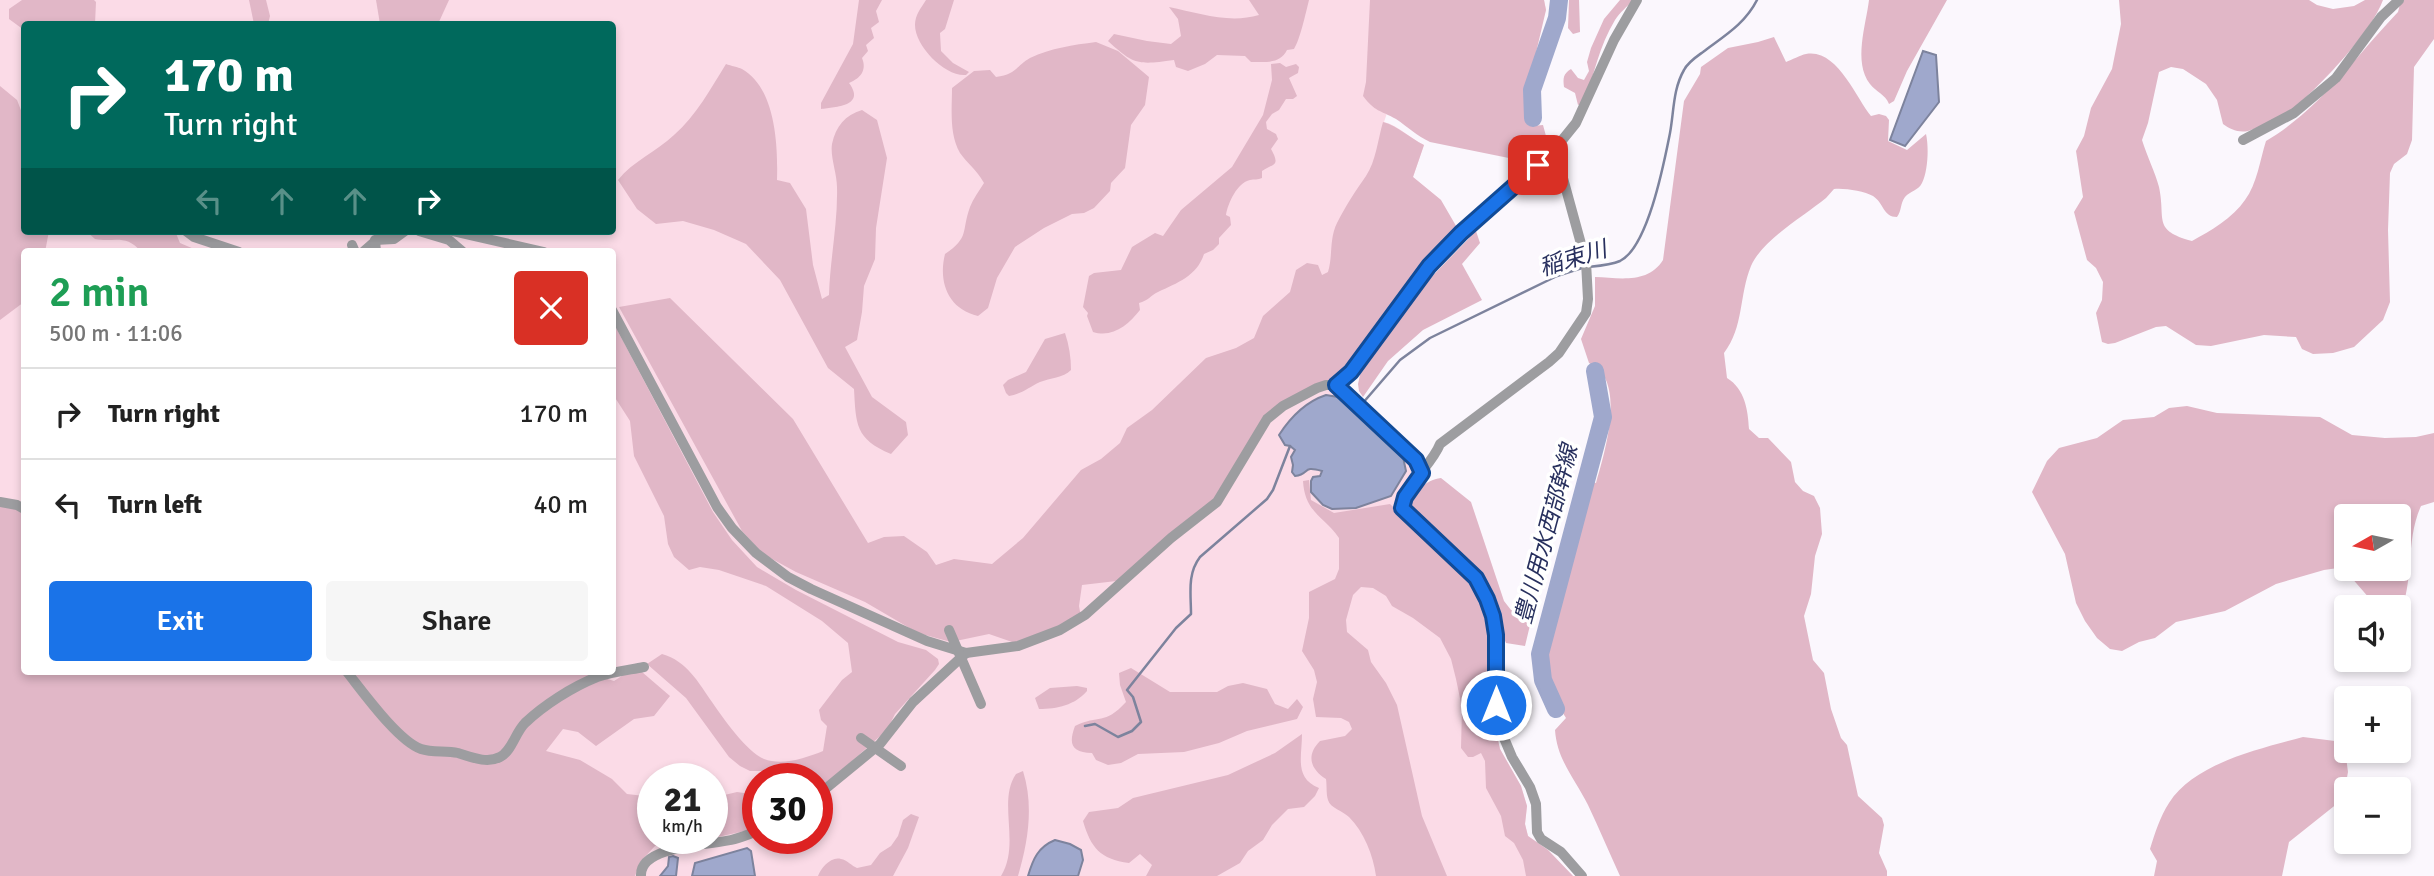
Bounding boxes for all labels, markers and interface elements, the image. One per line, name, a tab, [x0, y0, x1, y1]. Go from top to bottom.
text: 170 m	[164, 45, 294, 105]
icon: right	[49, 49, 140, 140]
text: Turn right	[164, 105, 297, 144]
pin	[1508, 135, 1568, 195]
icon: arrive	[1519, 146, 1557, 184]
icon: left	[190, 182, 228, 220]
icon: ahead	[263, 182, 301, 220]
icon: ahead	[336, 182, 374, 220]
icon: right	[409, 182, 447, 220]
water label: 稲束川	[1536, 234, 1613, 282]
text: 2 min	[49, 267, 150, 318]
button: close	[514, 271, 588, 345]
text: 500 m · 11:06	[49, 319, 183, 348]
icon: right	[49, 395, 87, 433]
text: Turn right	[108, 398, 220, 430]
text: 170 m	[519, 398, 588, 430]
water label: 豊川用水西部幹線	[1509, 439, 1585, 627]
icon: left	[49, 486, 87, 524]
text: Turn left	[108, 489, 202, 521]
text: 40 m	[533, 489, 588, 521]
north arrow	[2334, 504, 2412, 581]
map controls	[2334, 504, 2411, 854]
button: Exit	[49, 581, 312, 661]
button: Share	[326, 581, 588, 661]
button: sound	[2334, 595, 2411, 672]
position arrow	[1459, 668, 1533, 742]
button: +	[2334, 686, 2411, 763]
speed limit sign: 30	[742, 763, 833, 854]
button: −	[2334, 777, 2411, 854]
text: 21	[664, 778, 701, 821]
text: km/h	[662, 815, 703, 837]

